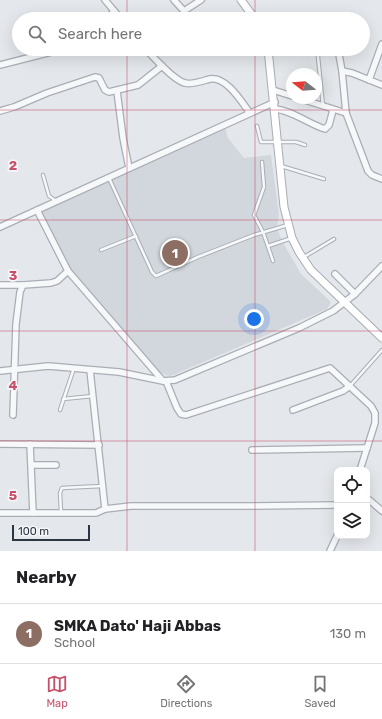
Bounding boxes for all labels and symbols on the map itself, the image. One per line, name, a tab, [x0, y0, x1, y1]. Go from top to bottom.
north arrow	[286, 68, 322, 104]
text: 2	[9, 158, 17, 173]
pin: 1	[162, 238, 188, 268]
text: 3	[9, 268, 18, 283]
your location	[244, 309, 264, 329]
text: 4	[9, 378, 18, 393]
text: 5	[9, 488, 17, 503]
scale bar	[12, 523, 90, 542]

